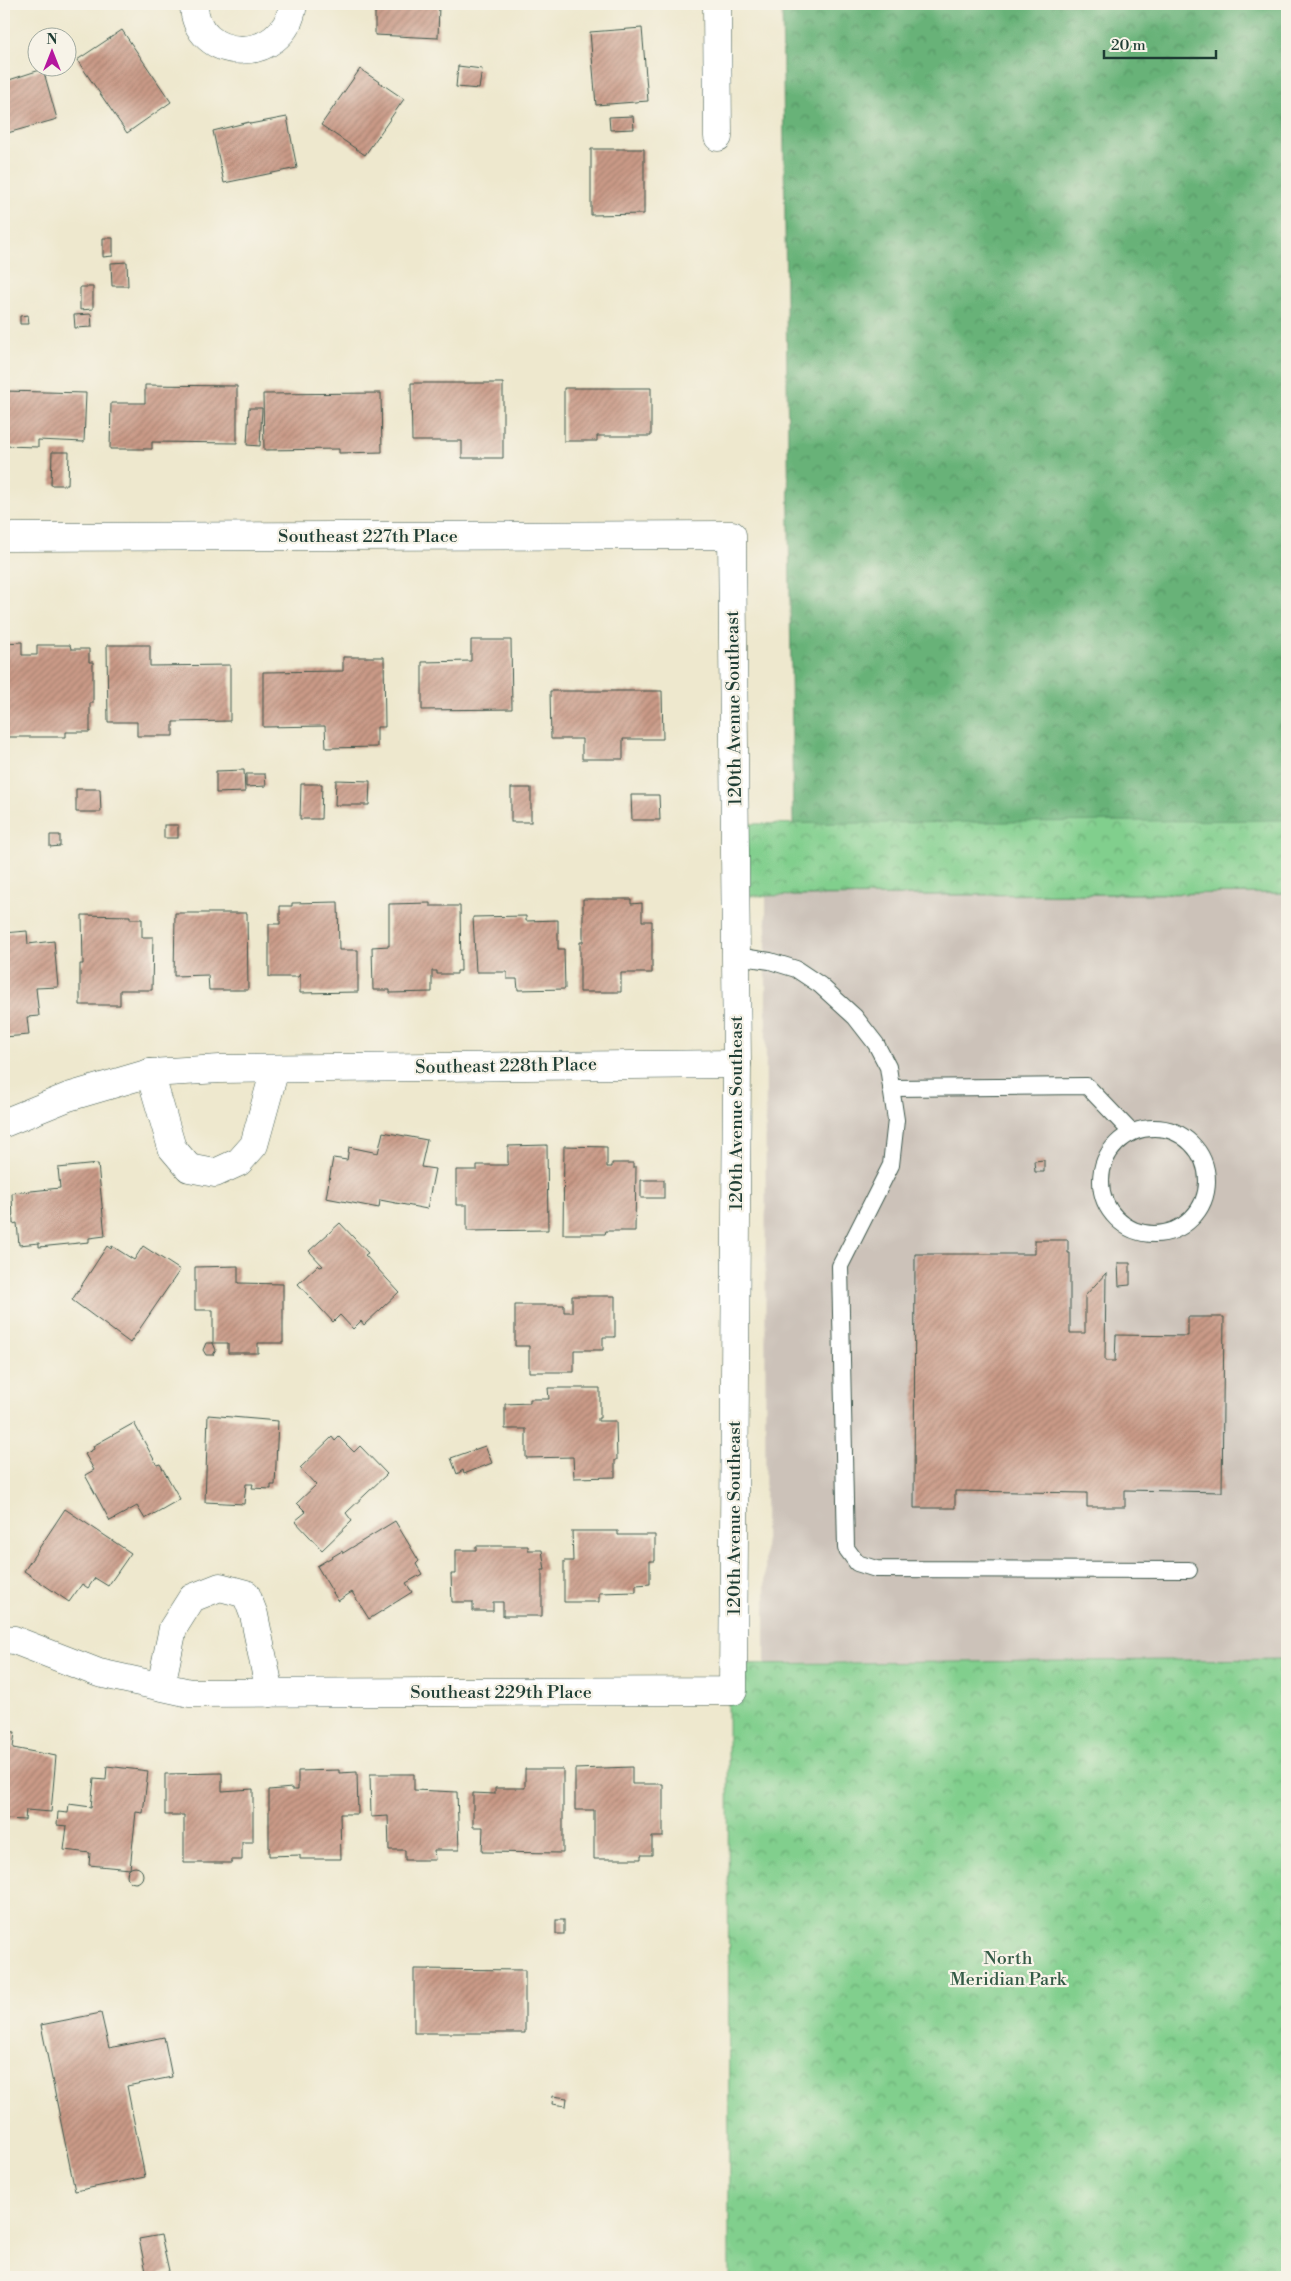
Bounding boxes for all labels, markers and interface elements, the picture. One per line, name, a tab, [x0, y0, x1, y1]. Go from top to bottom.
north arrow	[28, 28, 78, 78]
scale bar	[1104, 28, 1216, 60]
text: N	[46, 31, 58, 49]
text: 20 m	[1111, 36, 1146, 55]
street label: Southeast 227th Place	[278, 525, 458, 548]
street label: 120th Avenue Southeast	[721, 610, 747, 806]
street label: 120th Avenue Southeast	[725, 1015, 748, 1211]
street label: Southeast 228th Place	[415, 1053, 597, 1079]
street label: 120th Avenue Southeast	[723, 1420, 746, 1616]
street label: Southeast 229th Place	[410, 1681, 592, 1704]
park label: North Meridian Park	[950, 1947, 1068, 1991]

